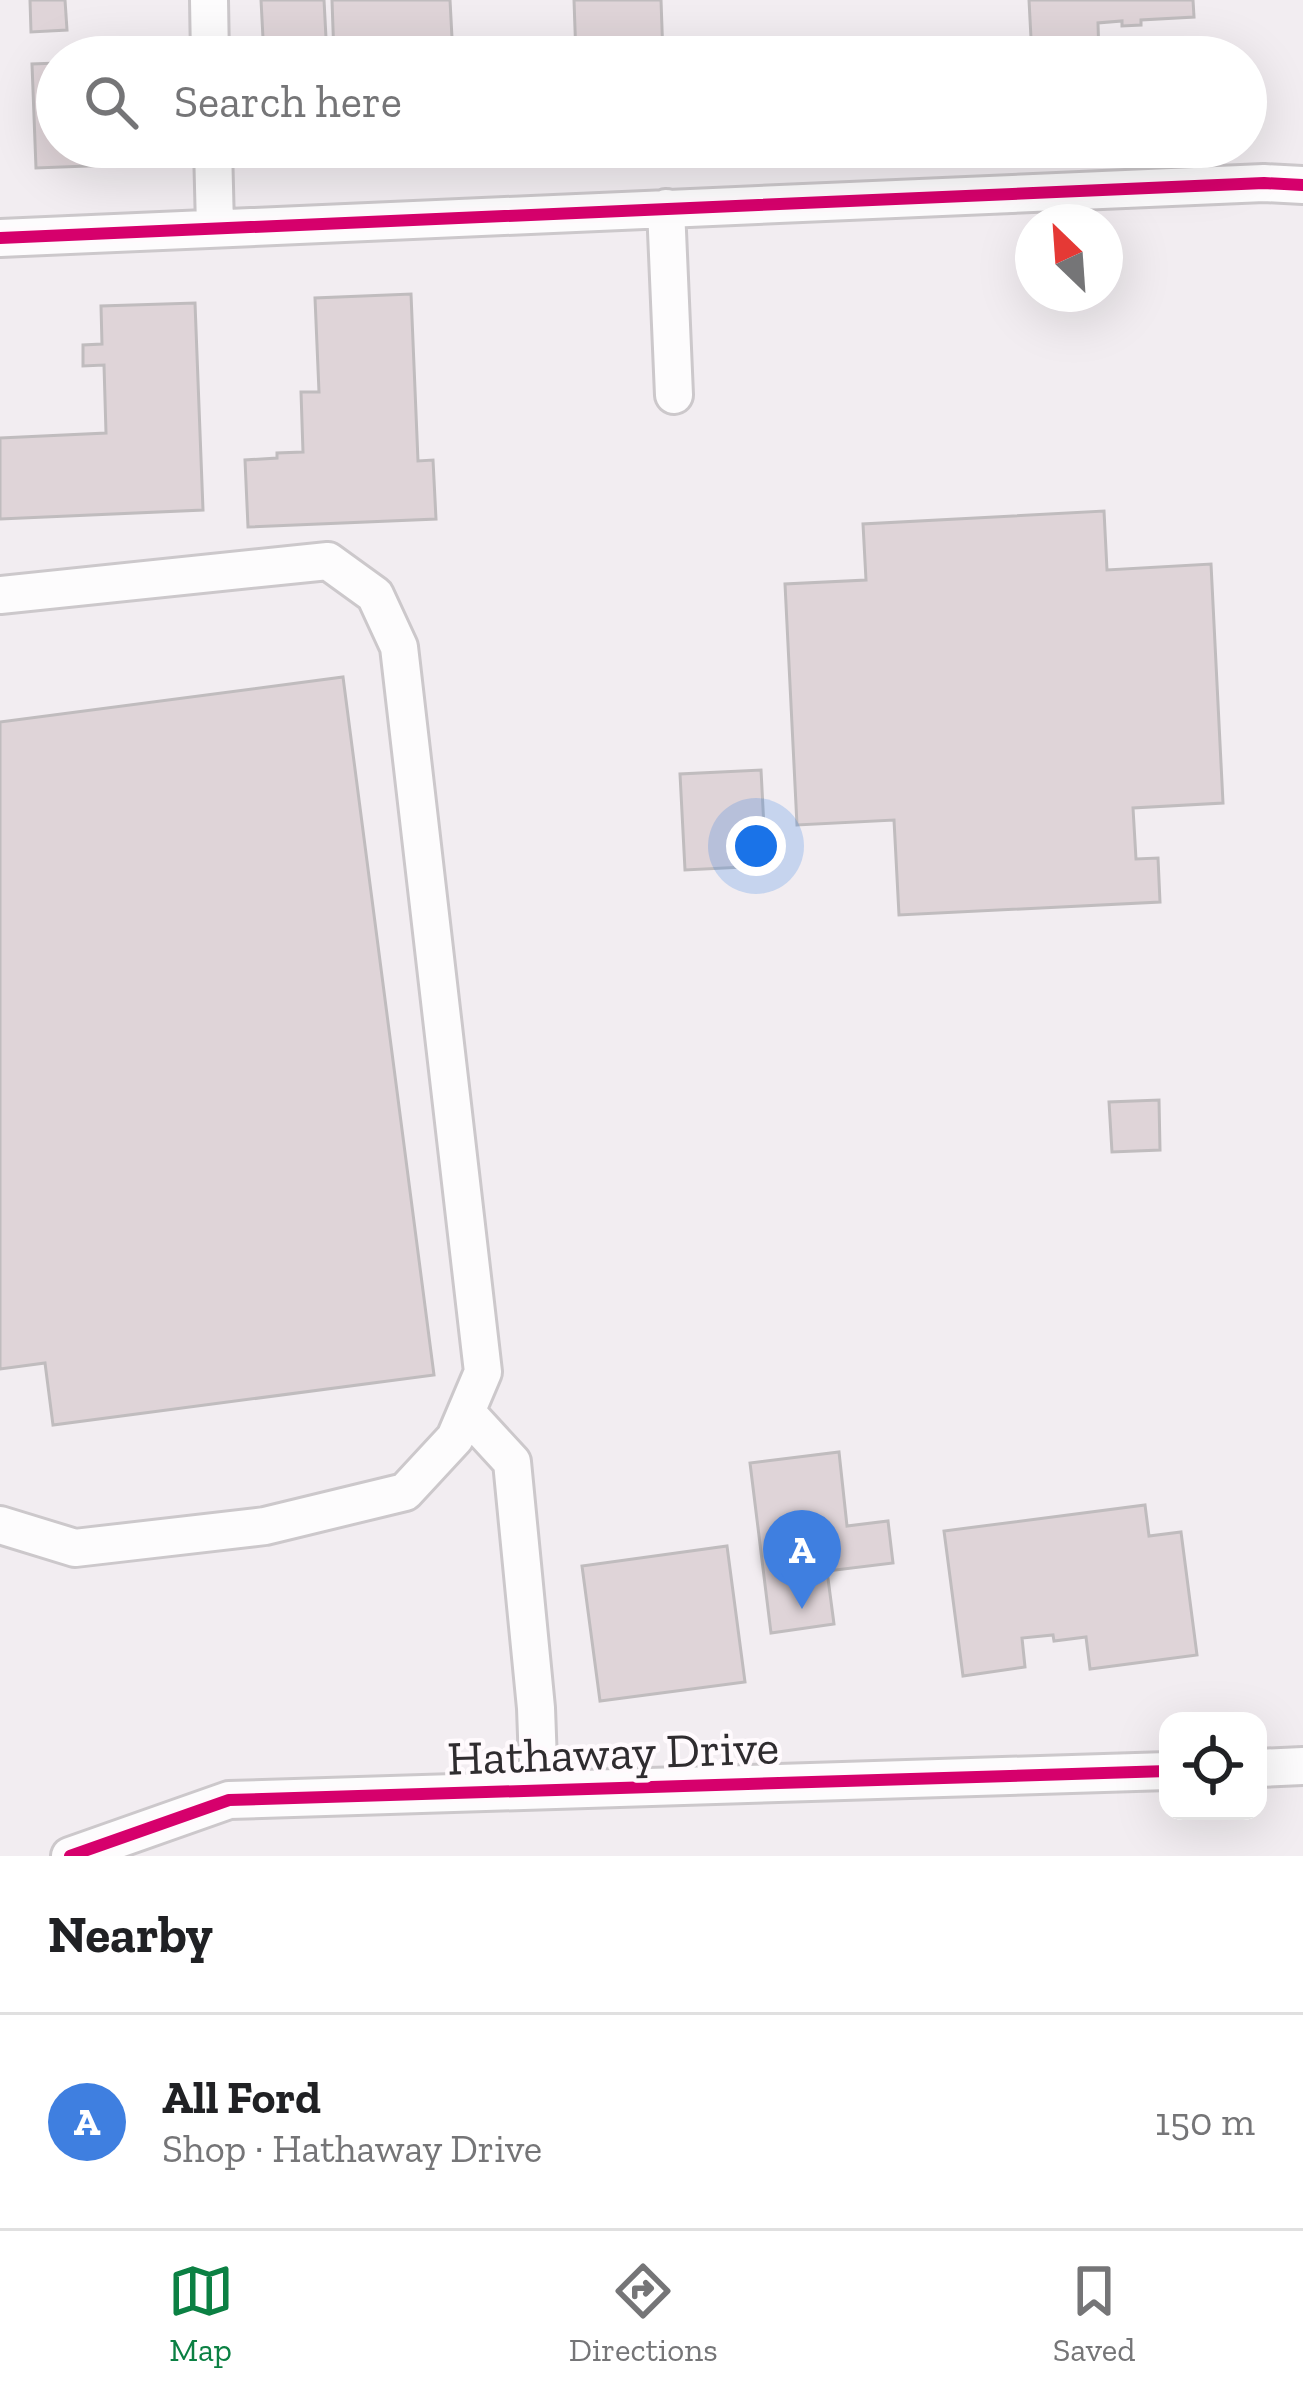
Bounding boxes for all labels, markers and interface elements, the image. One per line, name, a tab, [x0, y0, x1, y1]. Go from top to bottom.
search box	[36, 36, 1267, 168]
icon: search	[78, 69, 144, 135]
text: Search here	[174, 75, 402, 129]
north arrow	[1015, 204, 1123, 312]
your location	[726, 816, 786, 876]
pin: A	[763, 1510, 841, 1609]
map controls	[1159, 1712, 1267, 1820]
button: locate	[1159, 1712, 1267, 1820]
street label: Hathaway Drive	[446, 1718, 780, 1787]
text: Nearby	[48, 1904, 213, 1965]
text: All Ford	[162, 2071, 321, 2125]
text: A	[74, 2098, 100, 2145]
text: 150 m	[1155, 2098, 1255, 2145]
text: Shop · Hathaway Drive	[162, 2125, 542, 2172]
tab: Map	[168, 2258, 234, 2369]
tab: Directions	[569, 2258, 718, 2369]
tab: Saved	[1053, 2258, 1135, 2369]

